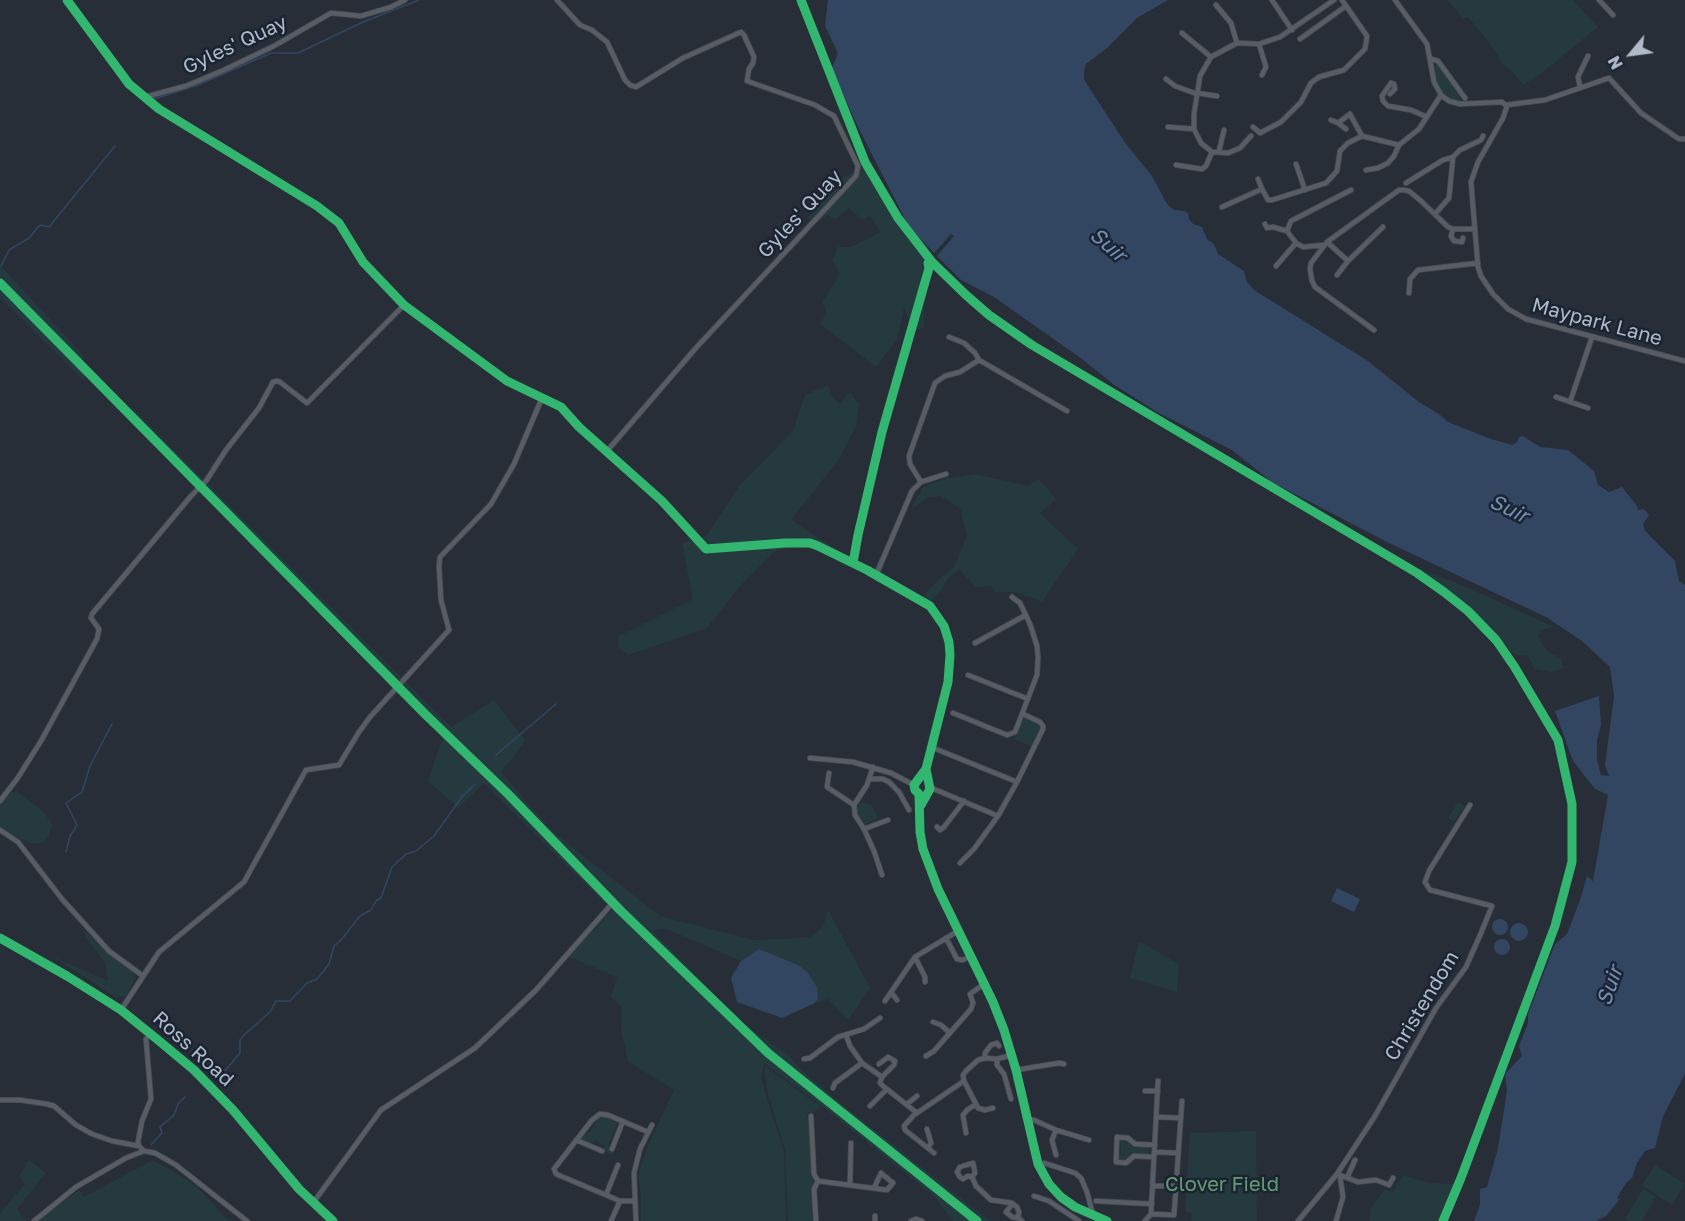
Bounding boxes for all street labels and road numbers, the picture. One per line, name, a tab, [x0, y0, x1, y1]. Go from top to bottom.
street label: Gyles' Quay	[179, 10, 291, 80]
street label: Gyles' Quay	[753, 165, 847, 263]
street label: Maypark Lane	[1529, 293, 1665, 351]
street label: Christendom	[1380, 947, 1464, 1065]
street label: Ross Road	[148, 1006, 238, 1092]

